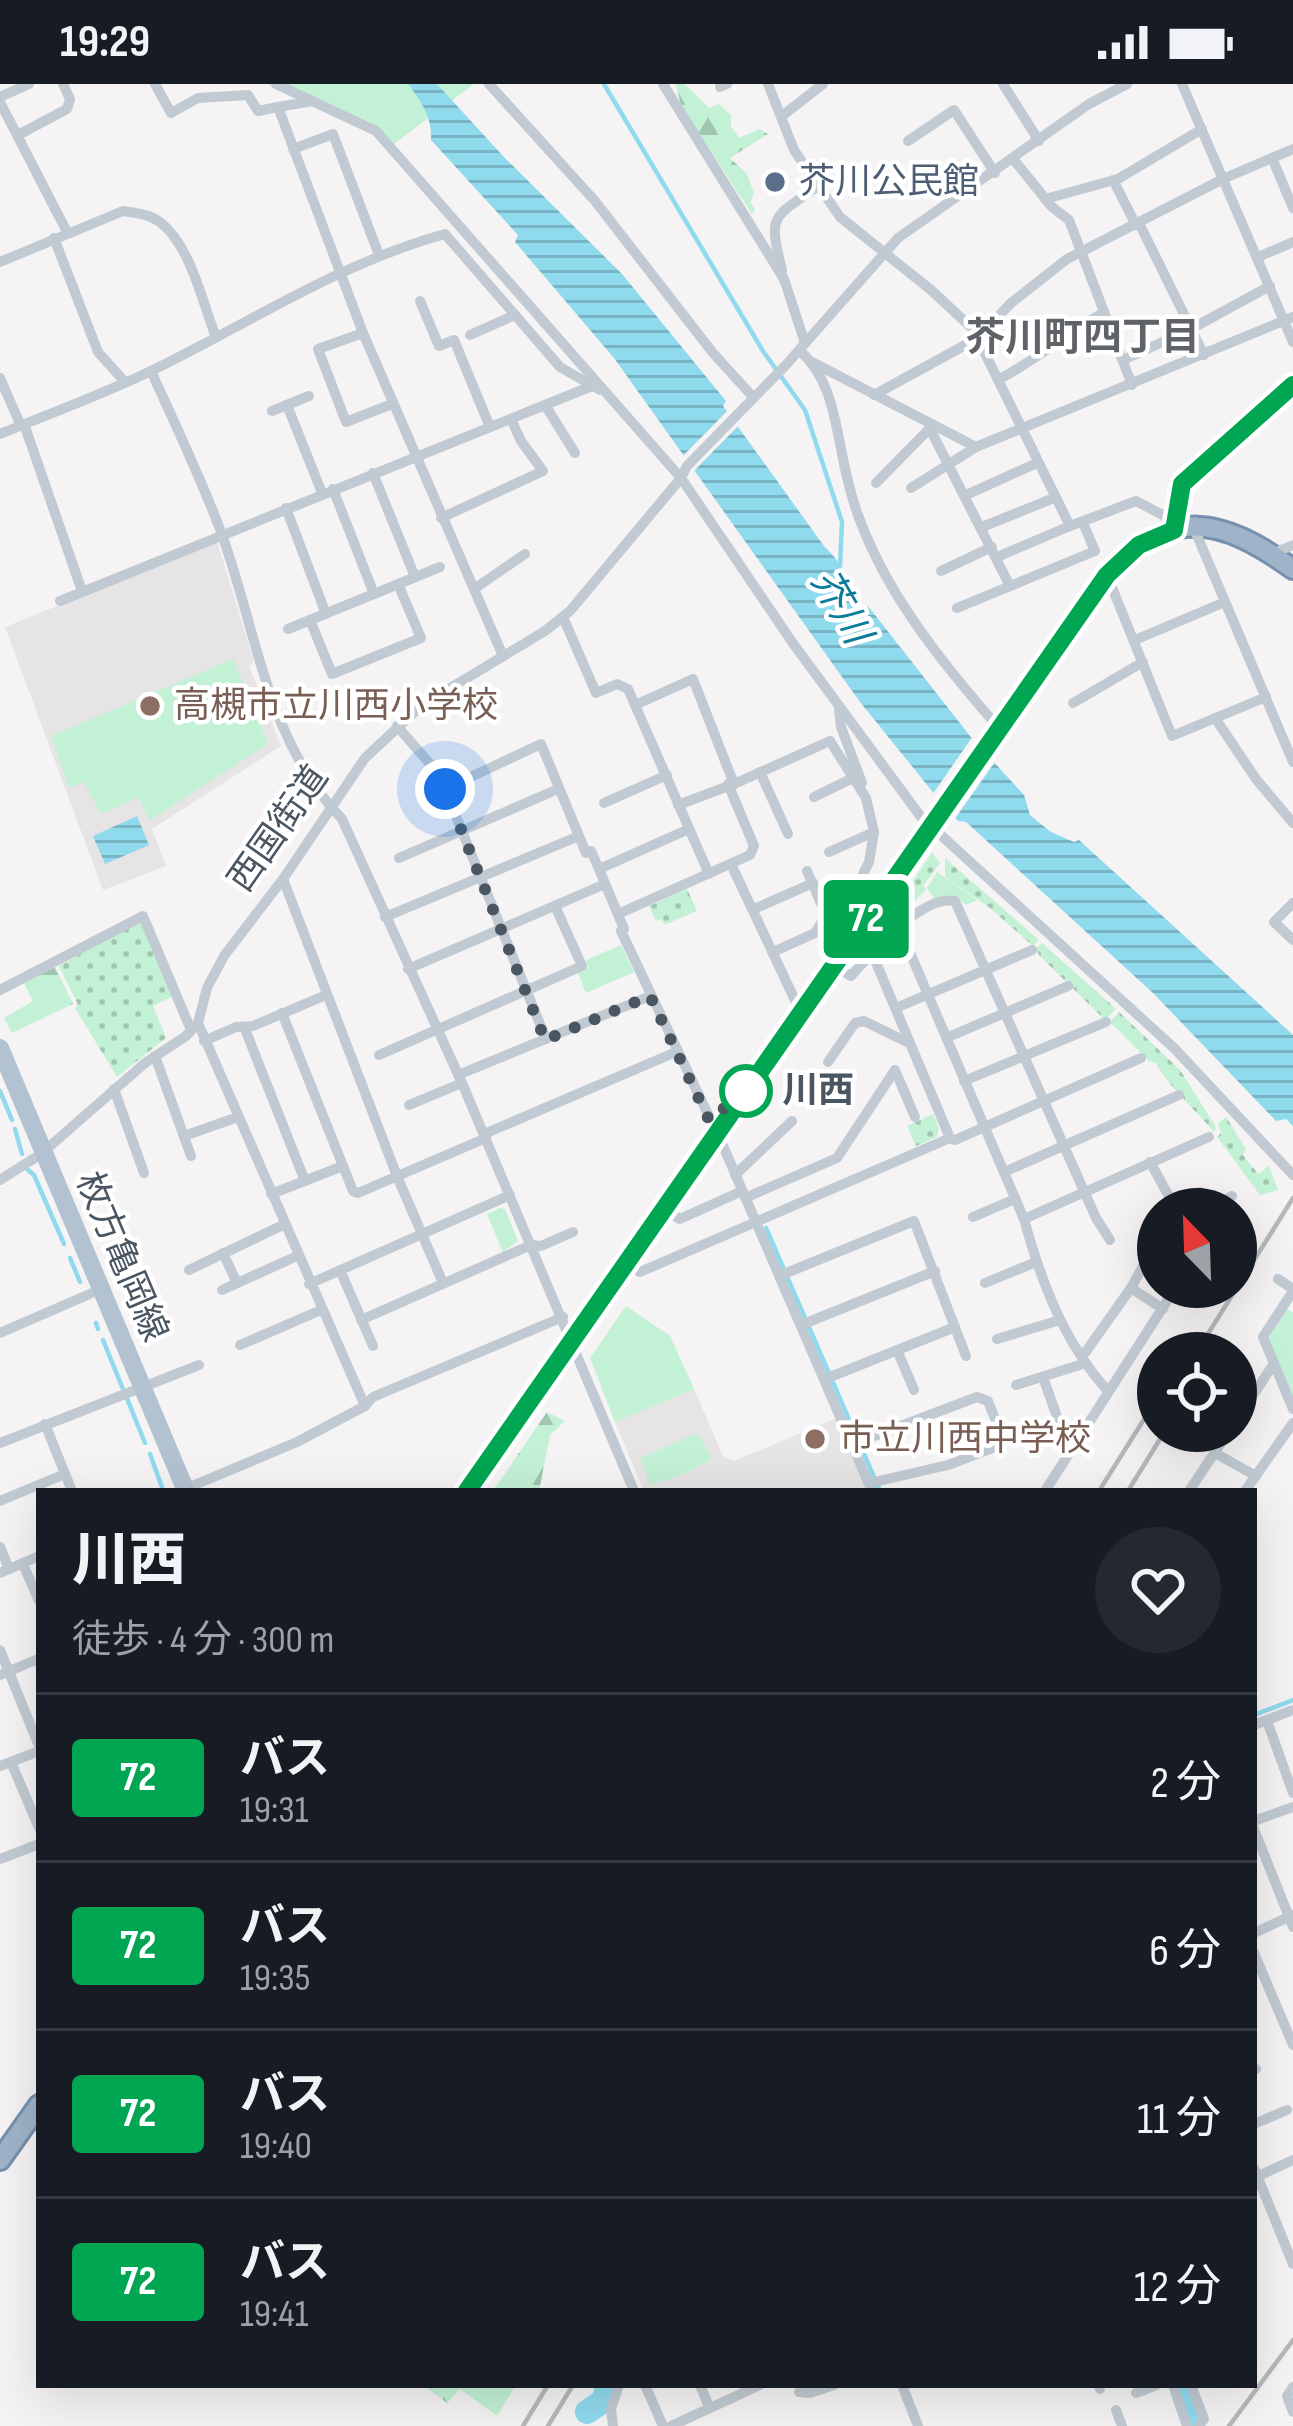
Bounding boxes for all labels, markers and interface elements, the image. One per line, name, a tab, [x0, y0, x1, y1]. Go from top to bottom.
text: 19:29	[60, 15, 150, 70]
place label: 芥川公民館	[799, 161, 979, 204]
marker: 芥川公民館	[762, 169, 788, 195]
district label: 芥川町四丁目	[966, 315, 1200, 362]
water label: 芥川	[800, 561, 882, 656]
place label: 高槻市立川西小学校	[174, 685, 498, 728]
marker: 高槻市立川西小学校	[137, 693, 163, 719]
street label: 西国街道	[220, 758, 338, 900]
your location	[415, 759, 475, 819]
line badge: 72	[812, 880, 920, 958]
text: 72	[848, 893, 884, 944]
marker: 川西	[721, 1066, 771, 1116]
place label: 川西	[782, 1070, 854, 1113]
street label: 枚方亀岡線	[66, 1166, 176, 1348]
north arrow	[1137, 1188, 1257, 1308]
map controls	[1137, 1188, 1257, 1452]
button: locate	[1137, 1332, 1257, 1452]
place label: 市立川西中学校	[839, 1418, 1091, 1461]
marker: 市立川西中学校	[802, 1426, 828, 1452]
button: heart	[1095, 1527, 1221, 1653]
text: 川西	[72, 1528, 186, 1596]
text: 徒歩 · 4 分 · 300 m	[72, 1617, 334, 1664]
text: バス	[240, 1732, 330, 1787]
text: 72	[120, 1752, 156, 1803]
text: 2 分	[1150, 1756, 1221, 1811]
text: 19:31	[240, 1787, 308, 1834]
text: バス	[240, 1900, 330, 1955]
text: 72	[120, 1920, 156, 1971]
text: 6 分	[1149, 1924, 1221, 1979]
text: 19:35	[240, 1955, 310, 2002]
text: バス	[240, 2068, 330, 2123]
text: 72	[120, 2088, 156, 2139]
text: 11 分	[1137, 2092, 1221, 2147]
text: 19:40	[240, 2123, 312, 2170]
text: バス	[240, 2236, 330, 2291]
text: 72	[120, 2256, 156, 2307]
text: 12 分	[1134, 2260, 1221, 2315]
text: 19:41	[240, 2291, 308, 2338]

